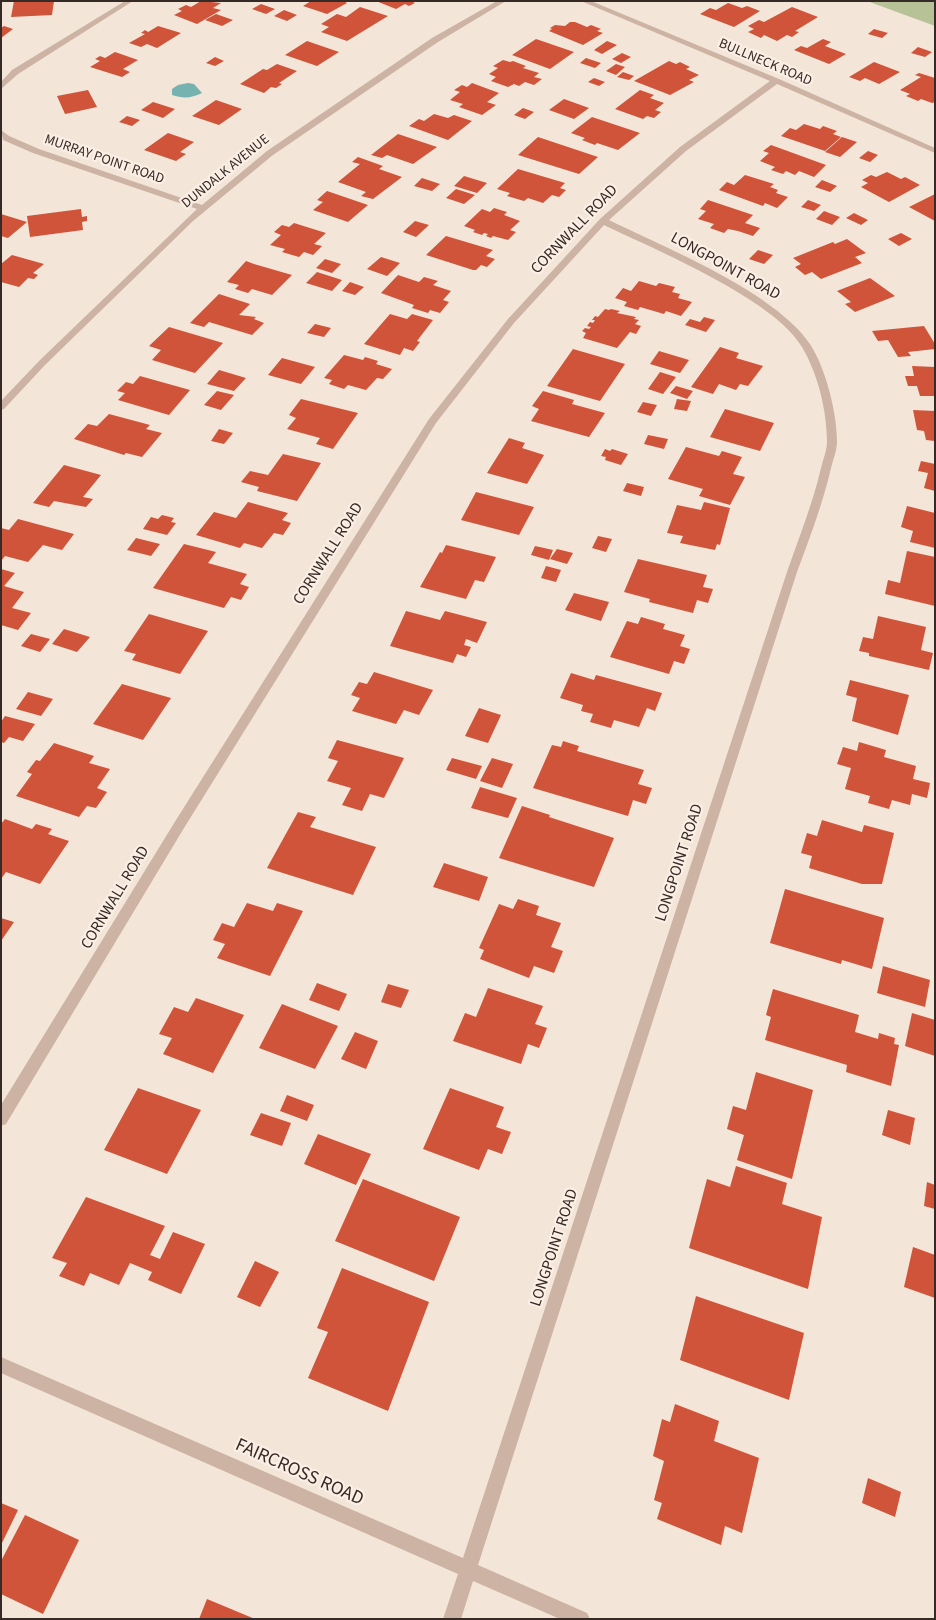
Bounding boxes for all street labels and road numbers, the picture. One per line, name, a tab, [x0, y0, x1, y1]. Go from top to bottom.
street label: BULLNECK ROAD	[716, 36, 814, 90]
street label: MURRAY POINT ROAD	[42, 132, 166, 188]
street label: DUNDALK AVENUE	[179, 132, 273, 212]
street label: CORNWALL ROAD	[528, 181, 622, 279]
street label: LONGPOINT ROAD	[667, 229, 783, 305]
street label: CORNWALL ROAD	[290, 499, 368, 609]
street label: LONGPOINT ROAD	[652, 802, 708, 924]
street label: CORNWALL ROAD	[78, 843, 154, 953]
street label: LONGPOINT ROAD	[527, 1187, 583, 1309]
street label: FAIRCROSS ROAD	[231, 1434, 367, 1512]

